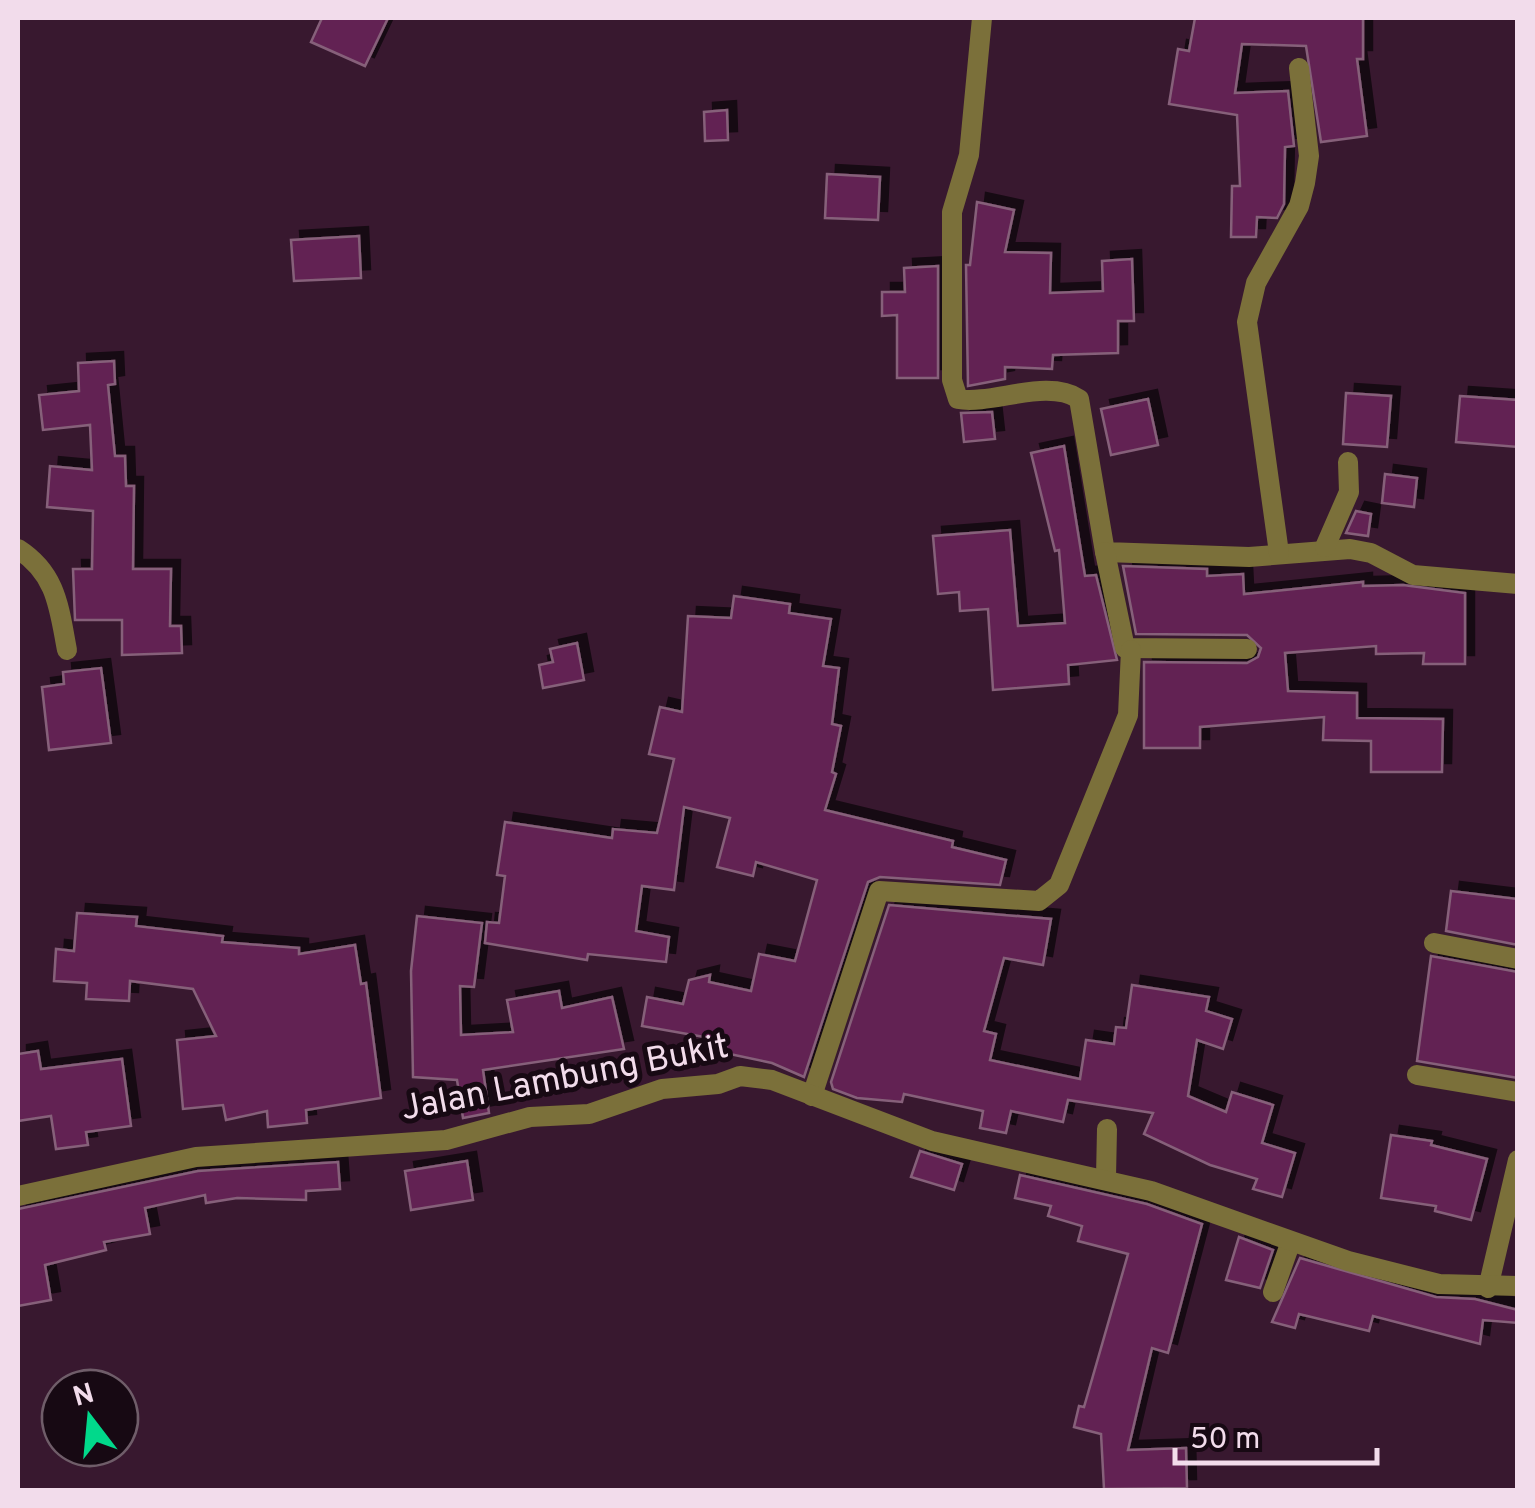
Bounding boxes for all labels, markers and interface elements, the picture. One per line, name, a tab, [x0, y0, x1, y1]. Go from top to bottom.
street label: Jalan Lambung Bukit	[397, 1026, 733, 1132]
north arrow	[40, 1368, 140, 1468]
text: N	[69, 1377, 99, 1417]
scale bar	[1175, 1403, 1378, 1465]
text: 50 m	[1190, 1422, 1260, 1459]

